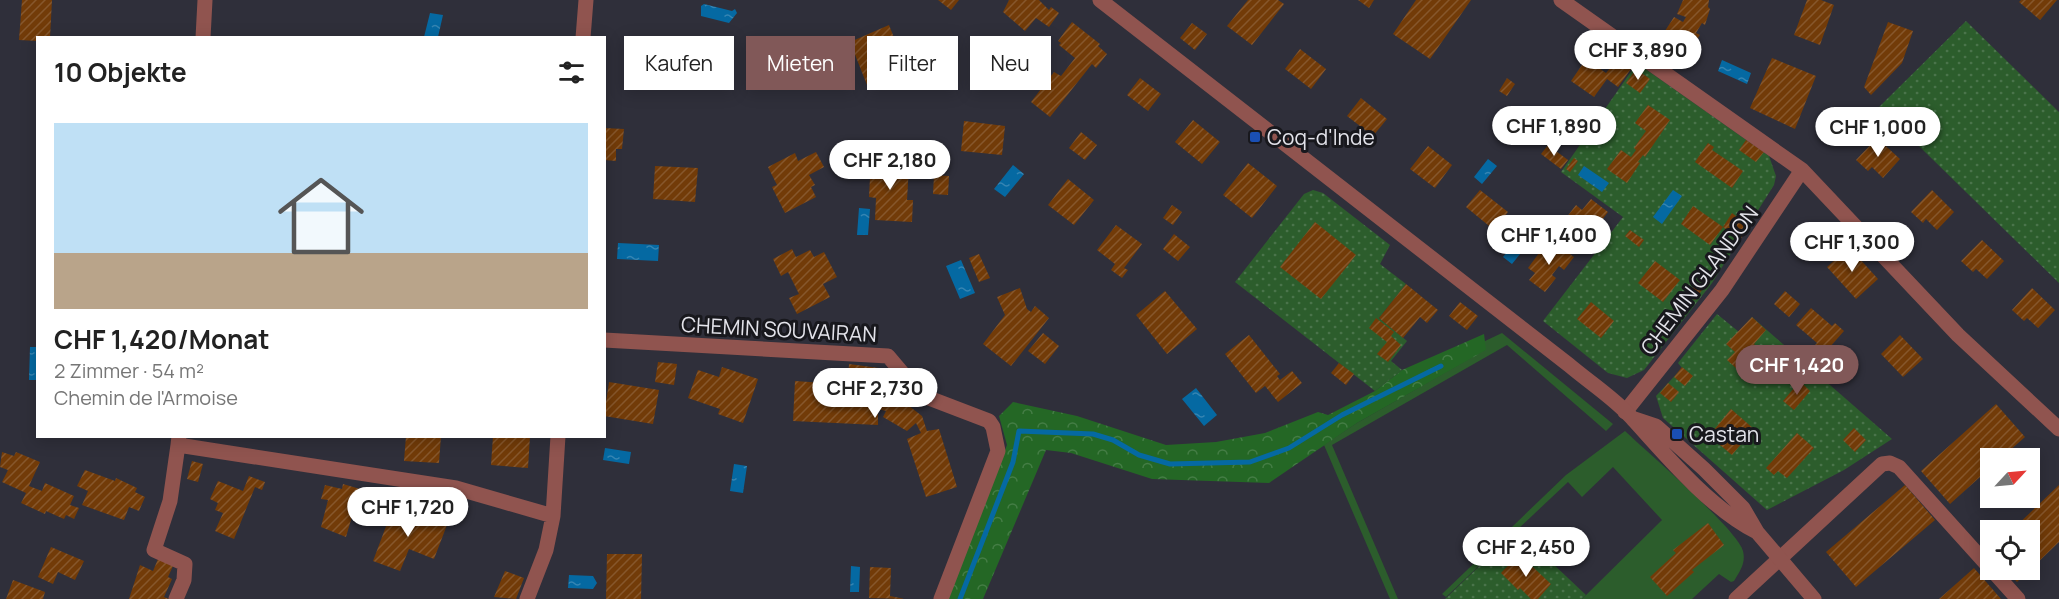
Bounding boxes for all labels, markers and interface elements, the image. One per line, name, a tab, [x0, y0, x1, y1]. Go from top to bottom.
pin: CHF 3,890	[1569, 30, 1707, 81]
chip: Kaufen	[624, 36, 734, 90]
chip: Mieten	[746, 36, 855, 90]
chip: Filter	[867, 36, 958, 90]
chip: Neu	[970, 36, 1051, 90]
text: CHF 3,890	[1588, 36, 1688, 63]
text: 10 Objekte	[54, 54, 187, 90]
icon: filters	[555, 56, 588, 89]
pin: CHF 1,890	[1485, 106, 1623, 157]
pin: CHF 1,000	[1809, 107, 1947, 158]
text: CHF 1,890	[1506, 112, 1602, 139]
text: CHF 1,000	[1829, 113, 1927, 140]
place label: Coq-d'Inde	[1267, 123, 1375, 151]
marker: Coq-d'Inde	[1248, 130, 1262, 144]
pin: CHF 2,180	[821, 140, 959, 191]
text: CHF 2,180	[843, 146, 937, 173]
icon: home	[267, 162, 375, 270]
street label: CHEMIN GLANDON	[1634, 200, 1764, 360]
pin: CHF 1,400	[1480, 215, 1618, 266]
text: CHF 1,400	[1501, 221, 1597, 248]
pin: CHF 1,300	[1783, 222, 1921, 273]
text: CHF 1,300	[1804, 228, 1900, 255]
street label: CHEMIN SOUVAIRAN	[681, 310, 877, 348]
text: CHF 1,420/Monat	[54, 321, 269, 357]
pin: CHF 1,420	[1728, 345, 1866, 396]
text: CHF 1,420	[1750, 351, 1844, 378]
text: 2 Zimmer · 54 m²	[54, 357, 204, 384]
pin: CHF 2,730	[806, 368, 944, 419]
text: CHF 2,730	[826, 374, 924, 401]
text: Chemin de l'Armoise	[54, 384, 238, 411]
place label: Castan	[1689, 420, 1759, 448]
marker: Castan	[1670, 427, 1684, 441]
north arrow	[1980, 448, 2040, 508]
map controls	[1980, 448, 2040, 580]
pin: CHF 1,720	[339, 487, 477, 538]
text: CHF 1,720	[361, 493, 455, 520]
button: locate	[1980, 520, 2040, 580]
pin: CHF 2,450	[1457, 527, 1595, 578]
text: CHF 2,450	[1477, 533, 1575, 560]

